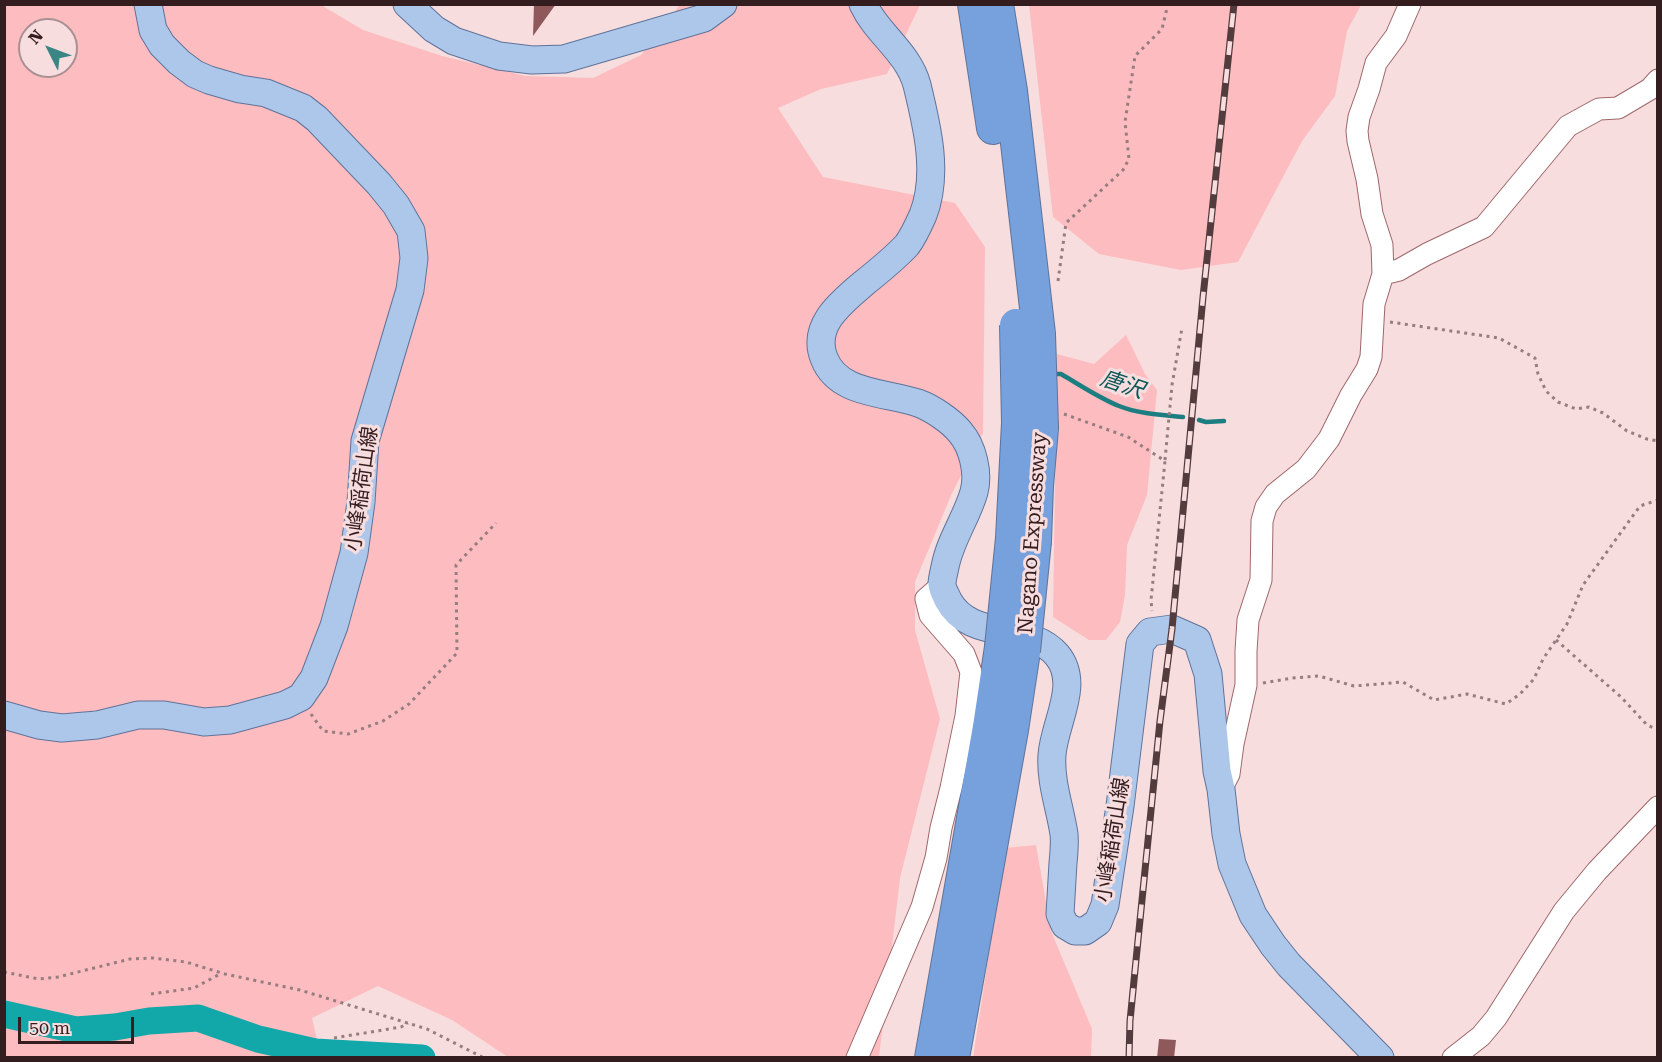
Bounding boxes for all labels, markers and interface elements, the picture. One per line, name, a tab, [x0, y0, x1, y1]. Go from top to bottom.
north arrow	[18, 18, 78, 78]
text: N	[25, 26, 47, 48]
water label: 唐沢	[1097, 365, 1147, 405]
street label: 小峰稲荷山線	[341, 425, 383, 553]
street label: Nagano Expressway	[1013, 431, 1053, 635]
street label: 小峰稲荷山線	[1091, 776, 1135, 904]
scale bar	[21, 1005, 136, 1043]
text: 50 m	[29, 1017, 70, 1038]

